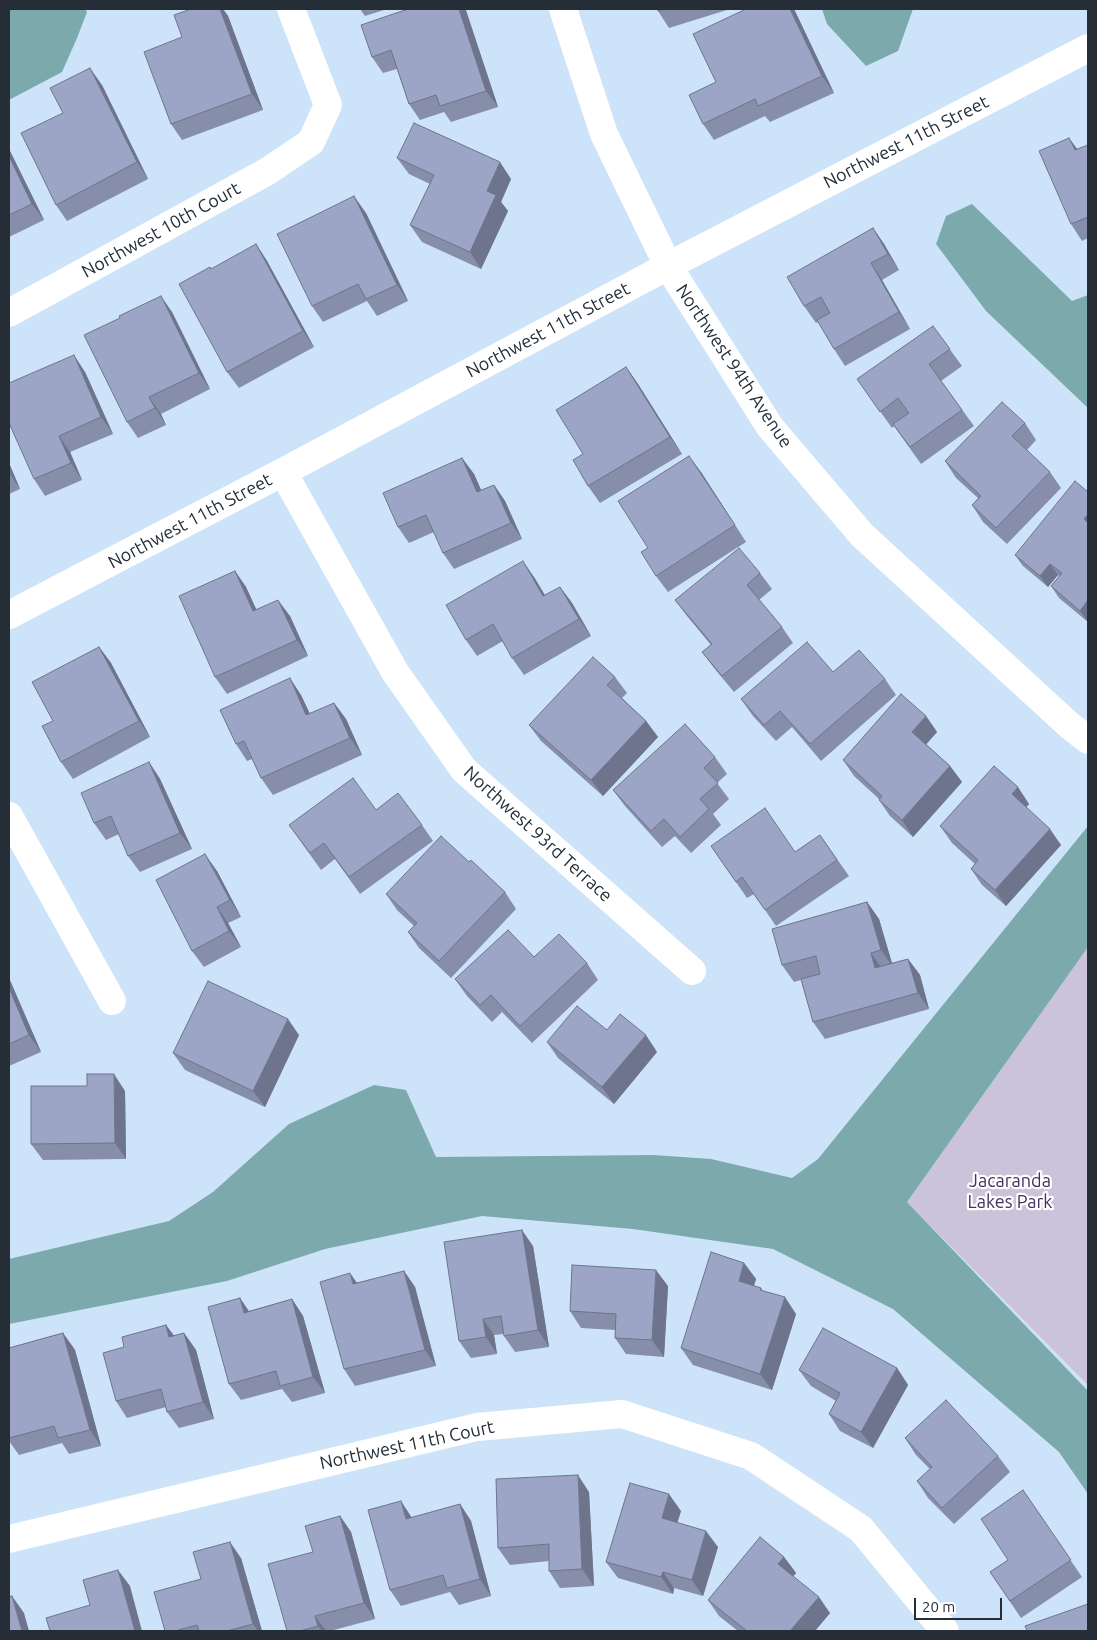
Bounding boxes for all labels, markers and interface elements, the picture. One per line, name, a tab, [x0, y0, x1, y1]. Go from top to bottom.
street label: Northwest 11th Street	[820, 91, 992, 193]
street label: Northwest 10th Court	[78, 177, 244, 283]
street label: Northwest 11th Street	[462, 278, 634, 382]
street label: Northwest 94th Avenue	[671, 280, 797, 452]
street label: Northwest 11th Street	[104, 469, 276, 573]
street label: Northwest 93rd Terrace	[459, 762, 617, 906]
park label: Jacaranda Lakes Park	[968, 1170, 1052, 1212]
street label: Northwest 11th Court	[318, 1416, 496, 1474]
scale bar	[917, 1588, 1004, 1620]
text: 20 m	[922, 1598, 955, 1615]

